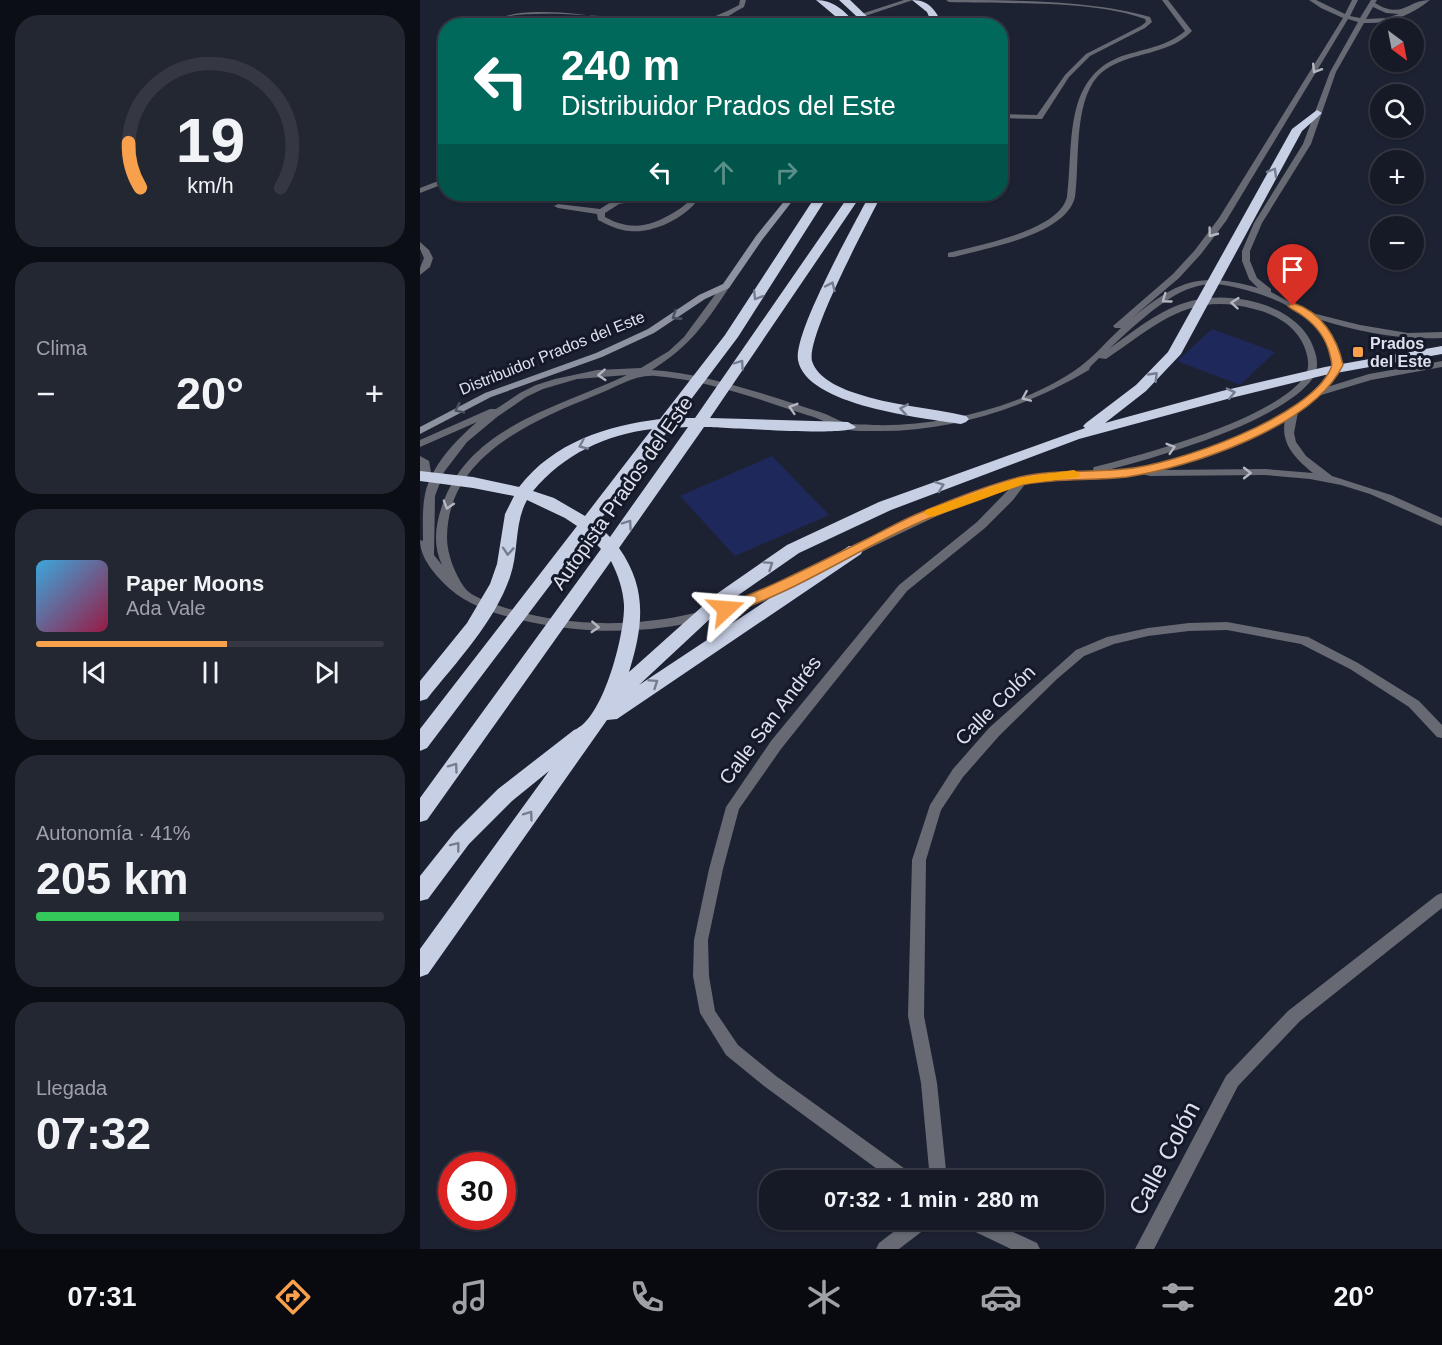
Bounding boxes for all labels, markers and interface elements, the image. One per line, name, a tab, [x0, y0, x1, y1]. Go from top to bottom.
north arrow	[1370, 18, 1424, 72]
map controls	[1370, 18, 1424, 270]
icon: left	[462, 42, 540, 120]
text: 240 m	[561, 42, 680, 89]
one-way arrow	[1312, 63, 1324, 73]
button: search	[1370, 84, 1424, 138]
text: Distribuidor Prados del Este	[561, 91, 896, 121]
text: 19	[175, 106, 245, 175]
button: +	[1370, 150, 1424, 204]
icon: left	[644, 156, 677, 189]
icon: ahead	[707, 156, 740, 189]
icon: right	[770, 156, 803, 189]
one-way arrow	[1266, 168, 1278, 178]
text: km/h	[187, 174, 233, 198]
button: −	[1370, 216, 1424, 270]
one-way arrow	[1208, 227, 1219, 238]
pin	[1267, 244, 1318, 306]
icon: arrive	[1276, 253, 1309, 286]
one-way arrow	[823, 281, 835, 292]
one-way arrow	[753, 290, 765, 300]
one-way arrow	[1162, 292, 1173, 303]
one-way arrow	[1230, 297, 1239, 310]
street label: Distribuidor Prados del Este	[457, 308, 647, 398]
one-way arrow	[672, 308, 682, 320]
place label: Prados del Este	[1370, 335, 1431, 370]
text: Clima	[36, 337, 87, 359]
marker: Prados del Este	[1351, 345, 1365, 359]
one-way arrow	[733, 359, 744, 370]
text: 20°	[176, 368, 244, 419]
one-way arrow	[598, 368, 607, 381]
one-way arrow	[1146, 372, 1157, 383]
text: −	[36, 375, 55, 412]
text: +	[365, 375, 384, 412]
one-way arrow	[1226, 387, 1236, 400]
one-way arrow	[1021, 390, 1032, 402]
street label: Autopista Prados del Este	[547, 392, 697, 594]
one-way arrow	[454, 402, 465, 414]
one-way arrow	[788, 402, 799, 415]
one-way arrow	[899, 403, 909, 416]
one-way arrow	[578, 438, 589, 450]
one-way arrow	[1165, 443, 1176, 455]
one-way arrow	[1242, 467, 1251, 479]
one-way arrow	[934, 481, 945, 493]
one-way arrow	[442, 499, 455, 510]
one-way arrow	[621, 519, 632, 530]
one-way arrow	[502, 547, 515, 556]
one-way arrow	[762, 561, 773, 572]
text: Paper Moons	[126, 571, 264, 596]
position arrow	[694, 577, 758, 641]
text: Ada Vale	[126, 597, 206, 619]
one-way arrow	[591, 621, 600, 634]
street label: Calle San Andrés	[715, 652, 825, 788]
icon: previous	[78, 656, 111, 689]
icon: pause	[194, 656, 227, 689]
icon: next	[310, 656, 343, 689]
street label: Calle Colón	[951, 661, 1039, 749]
one-way arrow	[648, 679, 659, 690]
one-way arrow	[447, 763, 458, 774]
one-way arrow	[522, 811, 533, 822]
text: Autonomía · 41%	[36, 822, 191, 844]
one-way arrow	[448, 842, 459, 853]
text: 205 km	[36, 853, 189, 904]
text: Llegada	[36, 1077, 107, 1099]
street label: Calle Colón	[1123, 1097, 1205, 1219]
text: 07:32	[36, 1108, 151, 1159]
speed limit sign: 30	[438, 1152, 516, 1230]
text: 07:32 · 1 min · 280 m	[824, 1187, 1039, 1212]
icon: directions	[272, 1276, 314, 1318]
icon: music	[449, 1276, 491, 1318]
icon: phone	[626, 1276, 668, 1318]
icon: climate	[803, 1276, 845, 1318]
icon: car	[980, 1276, 1022, 1318]
icon: filters	[1157, 1276, 1199, 1318]
text: 07:31	[68, 1282, 137, 1312]
text: 20°	[1334, 1282, 1374, 1312]

